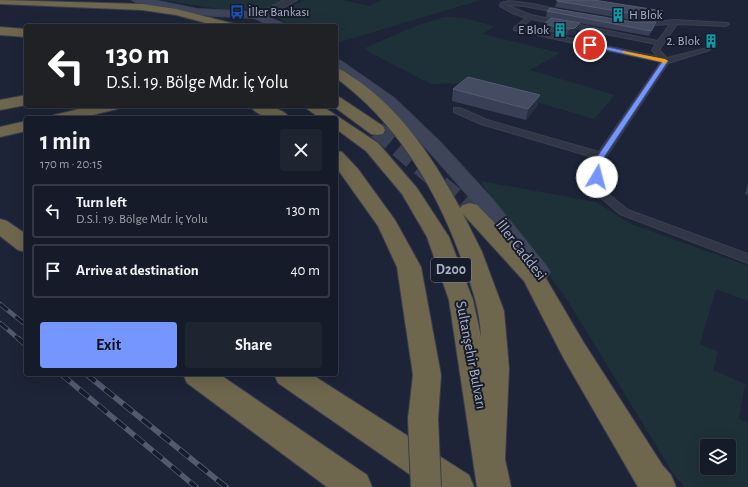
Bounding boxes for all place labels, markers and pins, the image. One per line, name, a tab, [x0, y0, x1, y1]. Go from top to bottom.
bus stop icon: İller Bankası	[229, 4, 245, 20]
place label: İller Bankası	[248, 5, 309, 19]
building icon: H Blok	[610, 7, 626, 23]
place label: H Blok	[629, 9, 663, 22]
building icon: E Blok	[552, 22, 568, 38]
place label: E Blok	[518, 24, 549, 37]
pin	[573, 28, 607, 62]
building icon: 2. Blok	[703, 33, 719, 49]
place label: 2. Blok	[666, 35, 700, 48]

